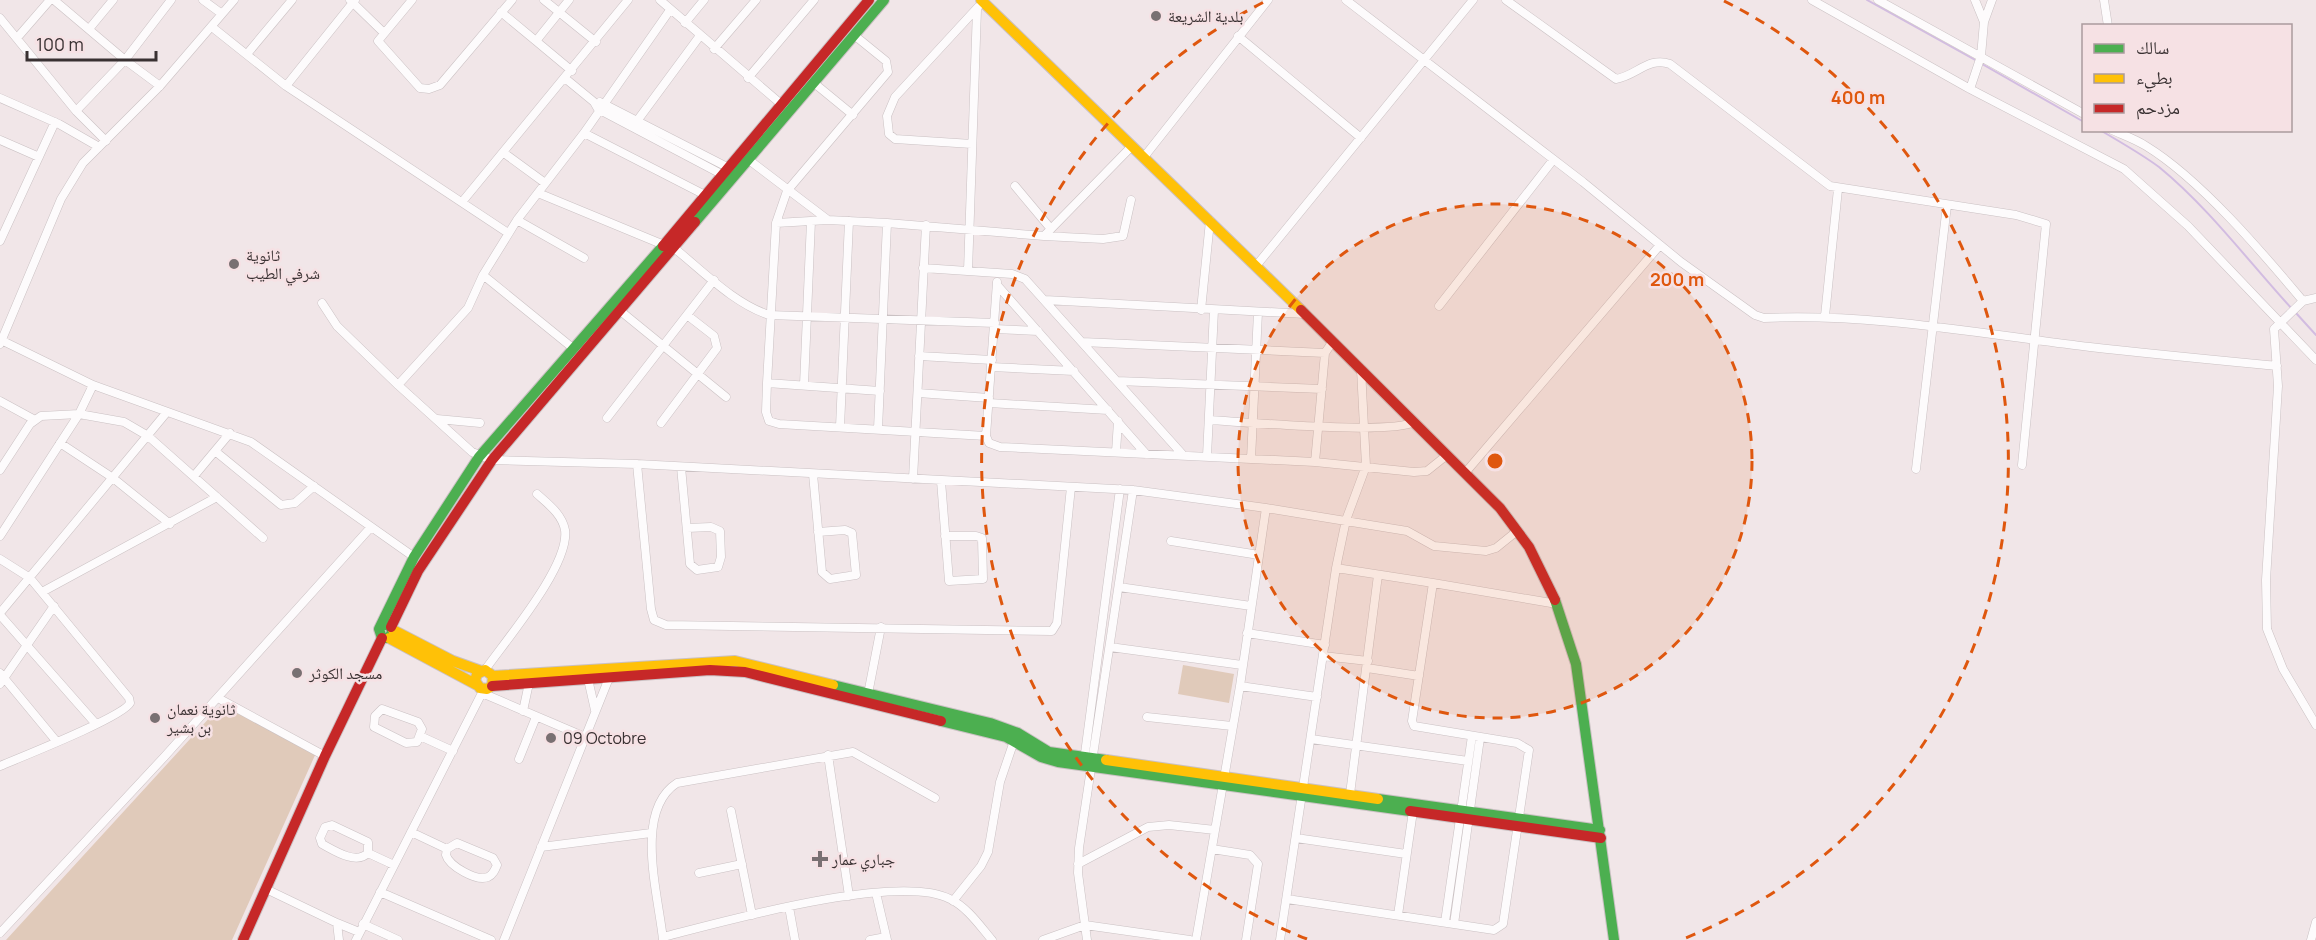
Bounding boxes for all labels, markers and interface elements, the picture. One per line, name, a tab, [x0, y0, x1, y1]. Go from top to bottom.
place label: بلدية الشريعة	[1168, 5, 1243, 27]
marker: بلدية الشريعة	[1149, 9, 1163, 23]
scale bar	[27, 24, 156, 62]
legend	[2082, 24, 2292, 132]
text: 100 m	[36, 32, 84, 56]
text: سالك	[2136, 35, 2169, 59]
text: بطيء	[2136, 65, 2173, 93]
text: 400 m	[1831, 85, 1885, 109]
text: مزدحم	[2136, 95, 2180, 120]
place label: ثانوية شرفي الطيب	[246, 244, 320, 286]
marker: ثانوية شرفي الطيب	[227, 257, 241, 271]
text: 200 m	[1650, 267, 1704, 291]
centre of rings	[1485, 451, 1505, 471]
place label: مسجد الكوثر	[308, 662, 382, 684]
marker: مسجد الكوثر	[290, 666, 304, 680]
place label: ثانوية نعمان بن بشير	[166, 698, 236, 738]
marker: ثانوية نعمان بن بشير	[148, 711, 162, 725]
place label: 09 Octobre	[563, 727, 646, 749]
marker: 09 Octobre	[544, 731, 558, 745]
place label: جباري عمار	[831, 848, 895, 872]
marker: جباري عمار	[813, 852, 827, 866]

